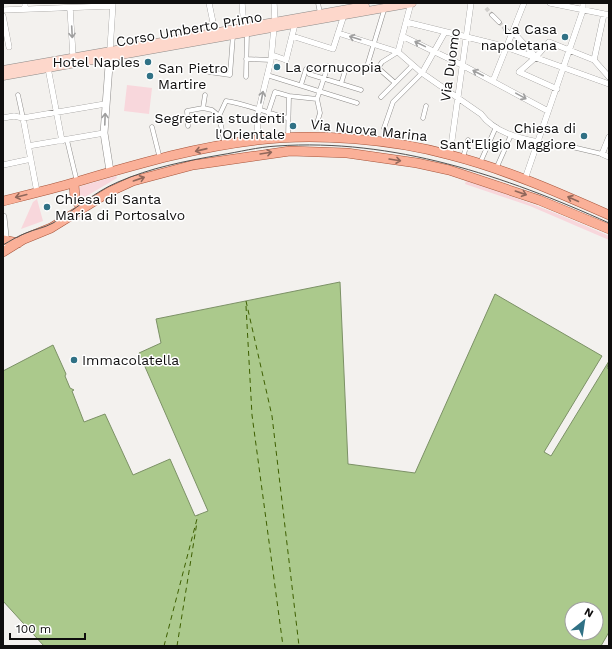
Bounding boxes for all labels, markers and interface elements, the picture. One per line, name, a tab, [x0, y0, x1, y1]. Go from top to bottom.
street label: Corso Umberto Primo	[115, 8, 263, 50]
place label: La Casa napoletana	[481, 21, 557, 53]
one-way arrow	[68, 25, 75, 38]
street label: Via Duomo	[437, 27, 463, 103]
marker: La Casa napoletana	[560, 32, 570, 42]
one-way arrow	[349, 34, 362, 41]
one-way arrow	[414, 40, 426, 48]
place label: Hotel Naples	[52, 54, 140, 70]
marker: Hotel Naples	[143, 57, 153, 67]
place label: La cornucopia	[285, 59, 382, 75]
place label: San Pietro Martire	[158, 60, 228, 92]
marker: La cornucopia	[272, 62, 282, 72]
one-way arrow	[472, 69, 484, 76]
marker: San Pietro Martire	[145, 71, 155, 81]
one-way arrow	[258, 90, 266, 103]
one-way arrow	[515, 92, 527, 100]
place label: Segreteria studenti l'Orientale	[154, 110, 285, 142]
one-way arrow	[101, 113, 108, 126]
street label: Via Nuova Marina	[310, 116, 428, 144]
place label: Chiesa di Sant'Eligio Maggiore	[440, 120, 576, 152]
marker: Segreteria studenti l'Orientale	[288, 121, 298, 131]
marker: Chiesa di Sant'Eligio Maggiore	[579, 131, 589, 141]
one-way arrow	[195, 147, 208, 155]
one-way arrow	[259, 149, 272, 157]
one-way arrow	[388, 156, 401, 164]
one-way arrow	[132, 175, 145, 182]
one-way arrow	[514, 190, 526, 198]
place label: Chiesa di Santa Maria di Portosalvo	[55, 191, 185, 223]
one-way arrow	[15, 193, 28, 200]
one-way arrow	[568, 195, 580, 202]
marker: Chiesa di Santa Maria di Portosalvo	[42, 202, 52, 212]
place label: Immacolatella	[82, 352, 179, 368]
marker: Immacolatella	[69, 355, 79, 365]
north arrow	[564, 601, 604, 641]
text: N	[582, 605, 596, 620]
scale bar	[10, 615, 85, 641]
text: 100 m	[16, 622, 51, 636]

